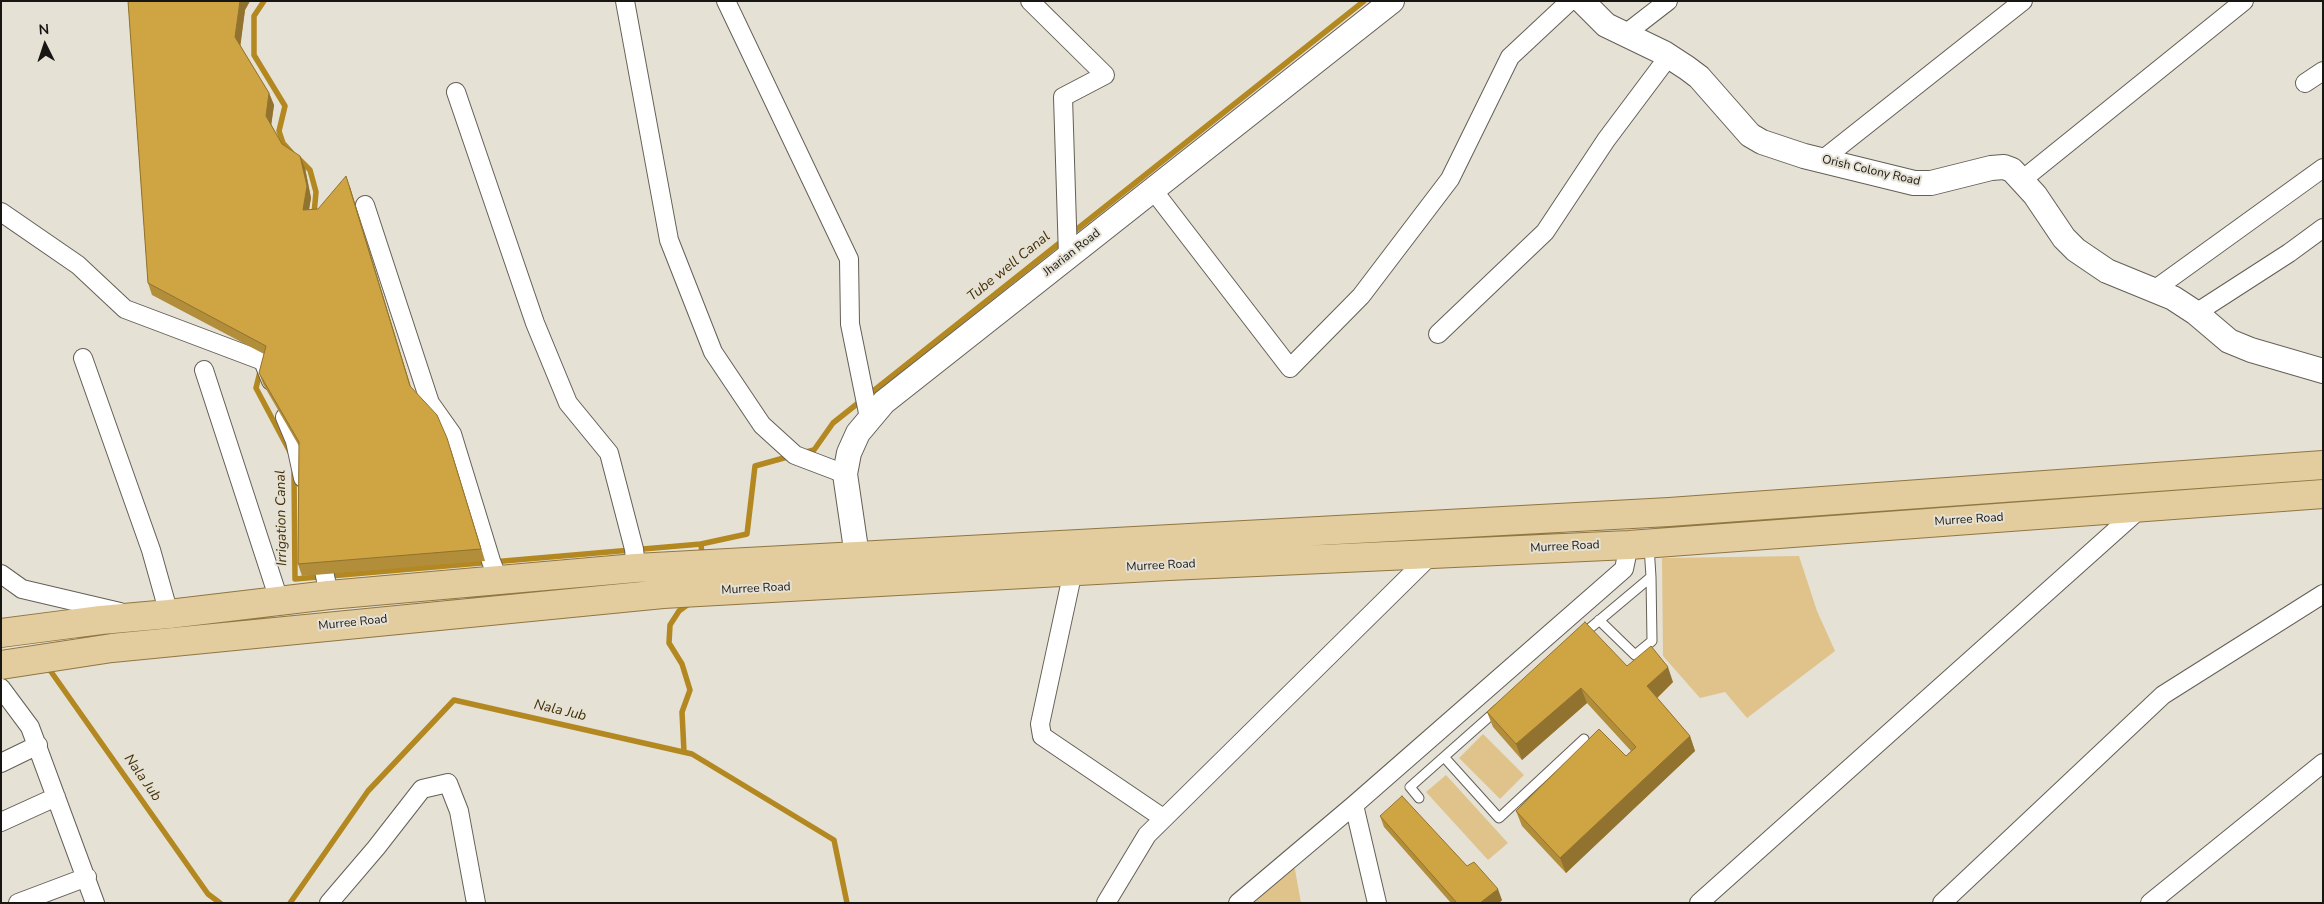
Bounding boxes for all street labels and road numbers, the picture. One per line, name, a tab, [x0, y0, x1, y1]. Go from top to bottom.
street label: Orish Colony Road	[1820, 153, 1922, 189]
street label: Jharian Road	[1041, 226, 1103, 280]
street label: Murree Road	[1934, 510, 2004, 530]
street label: Murree Road	[1530, 538, 1600, 556]
street label: Murree Road	[1126, 557, 1196, 575]
street label: Murree Road	[721, 580, 791, 598]
street label: Murree Road	[318, 612, 388, 634]

